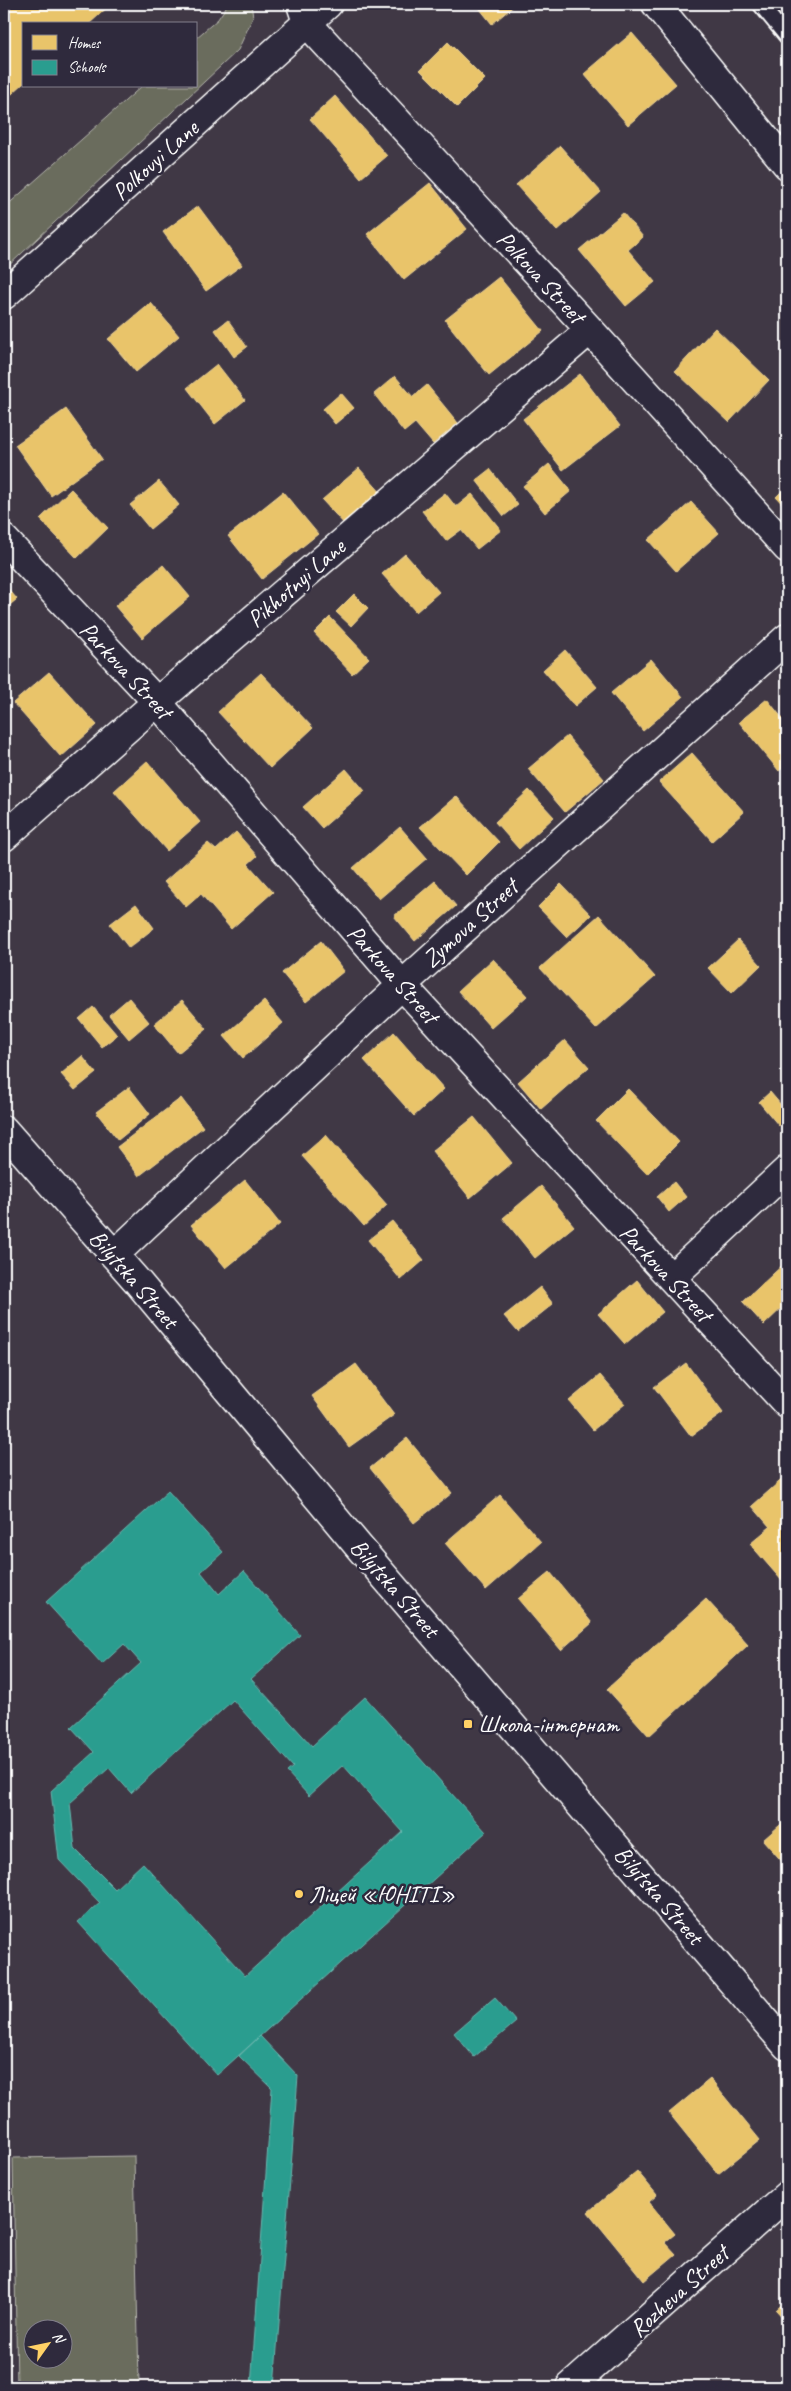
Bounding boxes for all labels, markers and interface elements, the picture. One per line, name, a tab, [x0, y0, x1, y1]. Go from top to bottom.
legend	[22, 22, 198, 88]
text: Homes	[68, 34, 102, 53]
text: Schools	[68, 58, 107, 77]
street label: Polkovyi Lane	[106, 112, 206, 207]
street label: Polkova Street	[490, 224, 594, 332]
street label: Pikhotnyi Lane	[241, 531, 353, 634]
street label: Parkova Street	[73, 615, 181, 727]
street label: Zymova Street	[416, 870, 526, 974]
street label: Parkova Street	[341, 918, 447, 1032]
street label: Parkova Street	[613, 1218, 721, 1330]
street label: Bilytska Street	[83, 1223, 187, 1336]
street label: Bilytska Street	[344, 1532, 448, 1645]
place label: Школа-інтернат	[478, 1709, 620, 1739]
marker: Школа-інтернат	[462, 1718, 474, 1730]
street label: Bilytska Street	[608, 1839, 712, 1952]
place label: Ліцей «ЮНІТІ»	[309, 1879, 455, 1909]
marker: Ліцей «ЮНІТІ»	[293, 1888, 305, 1900]
street label: Rozheva Street	[623, 2237, 737, 2343]
north arrow	[22, 2318, 72, 2368]
text: N	[49, 2329, 69, 2347]

